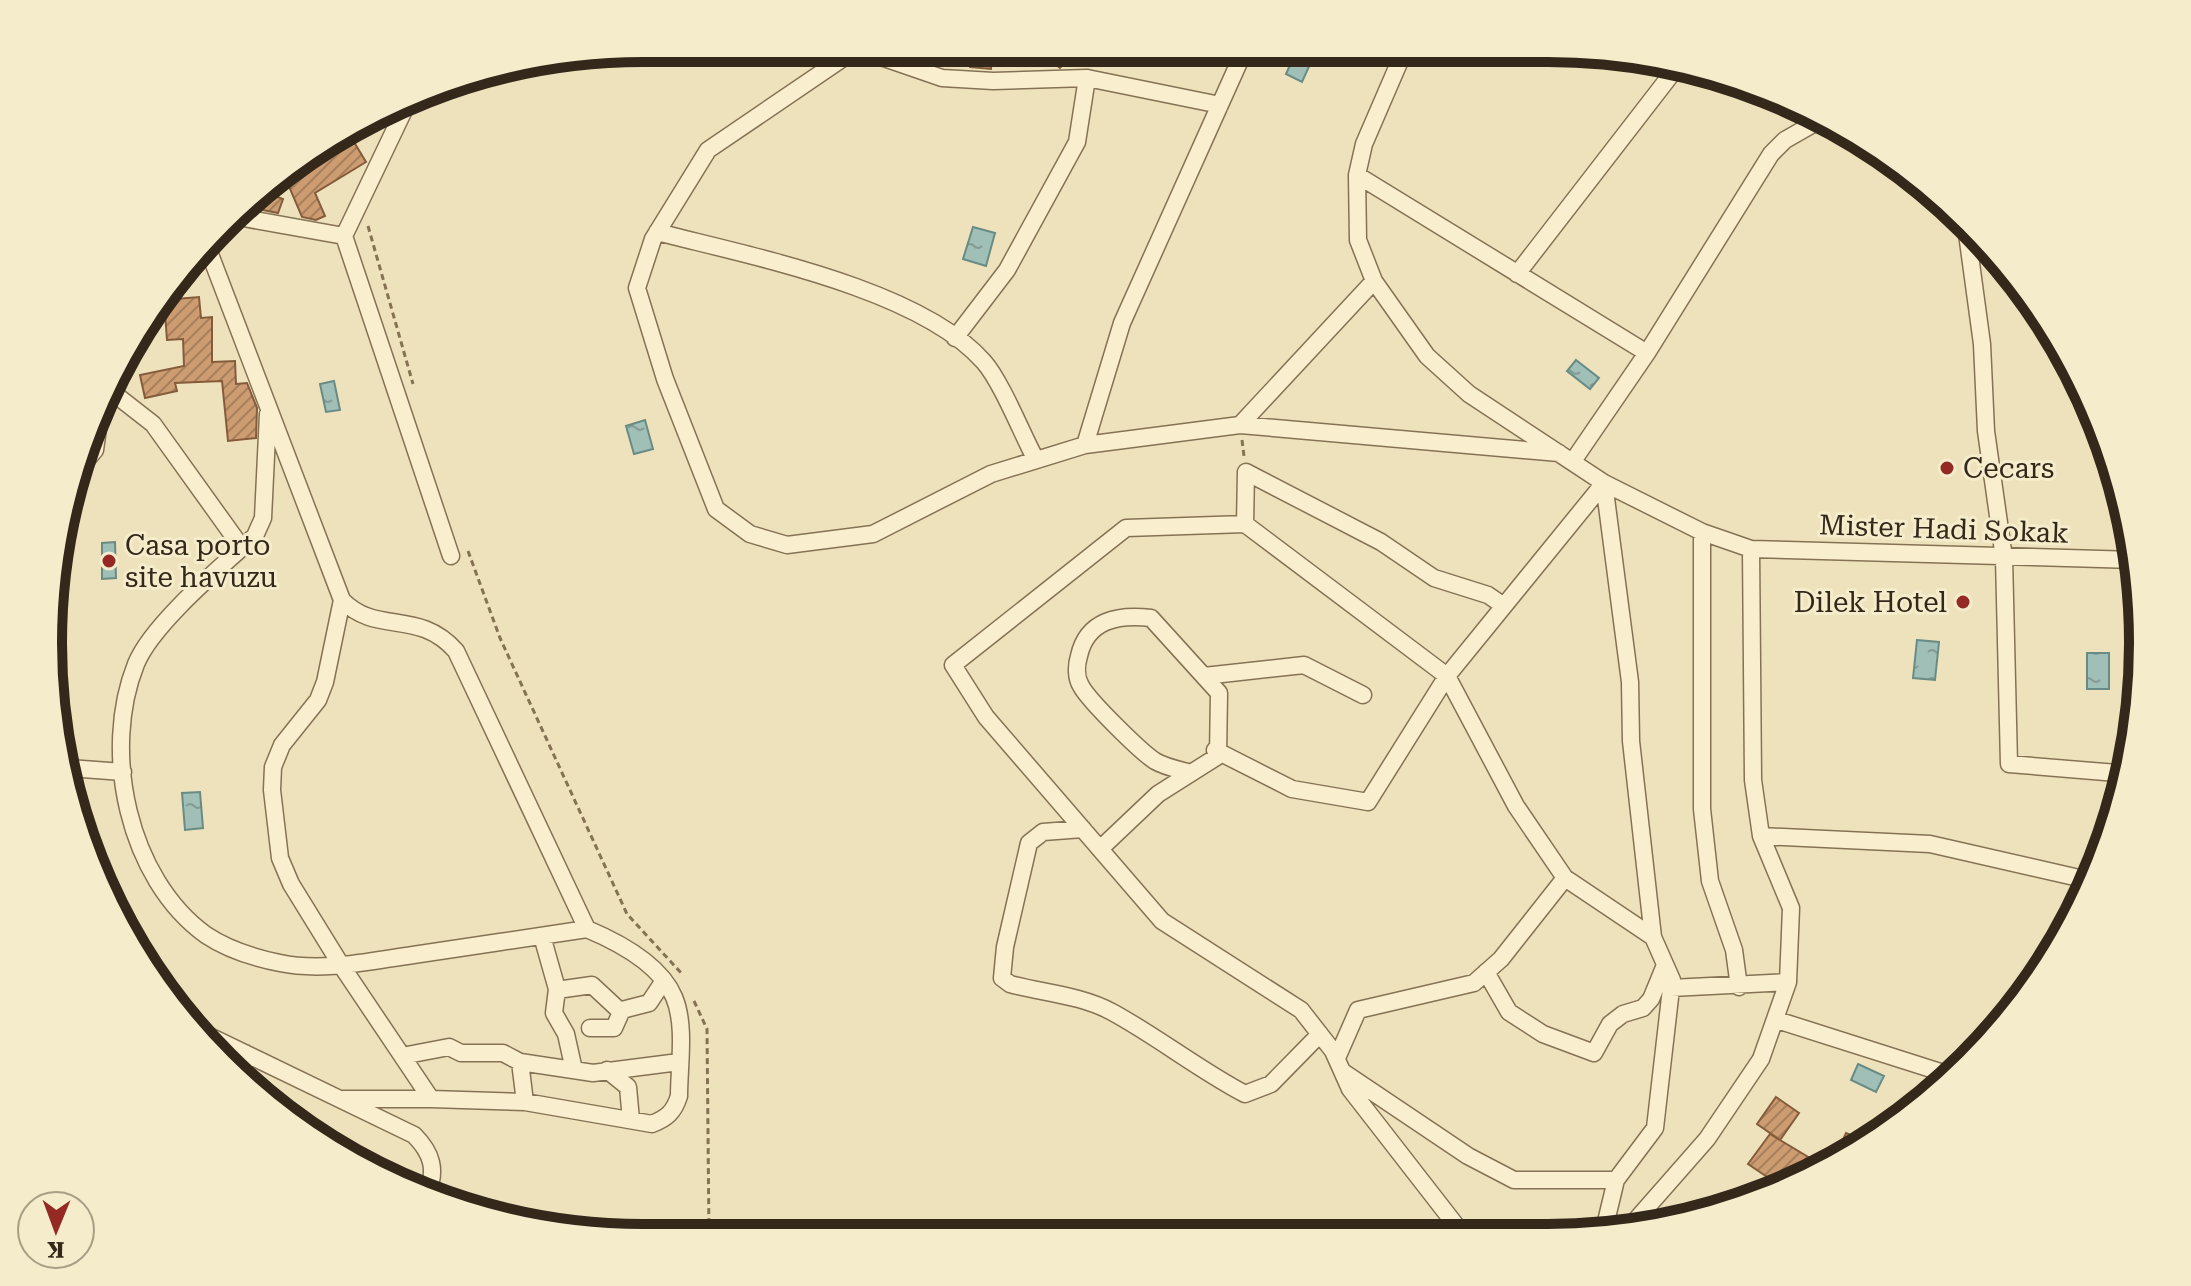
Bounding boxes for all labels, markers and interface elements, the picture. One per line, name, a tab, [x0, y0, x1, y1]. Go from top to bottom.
place label: Cecars	[1963, 452, 2054, 485]
marker: Cecars	[1938, 459, 1956, 477]
street label: Mister Hadi Sokak	[1819, 508, 2070, 550]
place label: Casa porto site havuzu	[125, 529, 277, 594]
marker: Casa porto site havuzu	[100, 552, 118, 570]
place label: Dilek Hotel	[1794, 586, 1947, 619]
marker: Dilek Hotel	[1954, 593, 1972, 611]
north arrow	[16, 1190, 96, 1270]
text: K	[47, 1237, 65, 1262]

